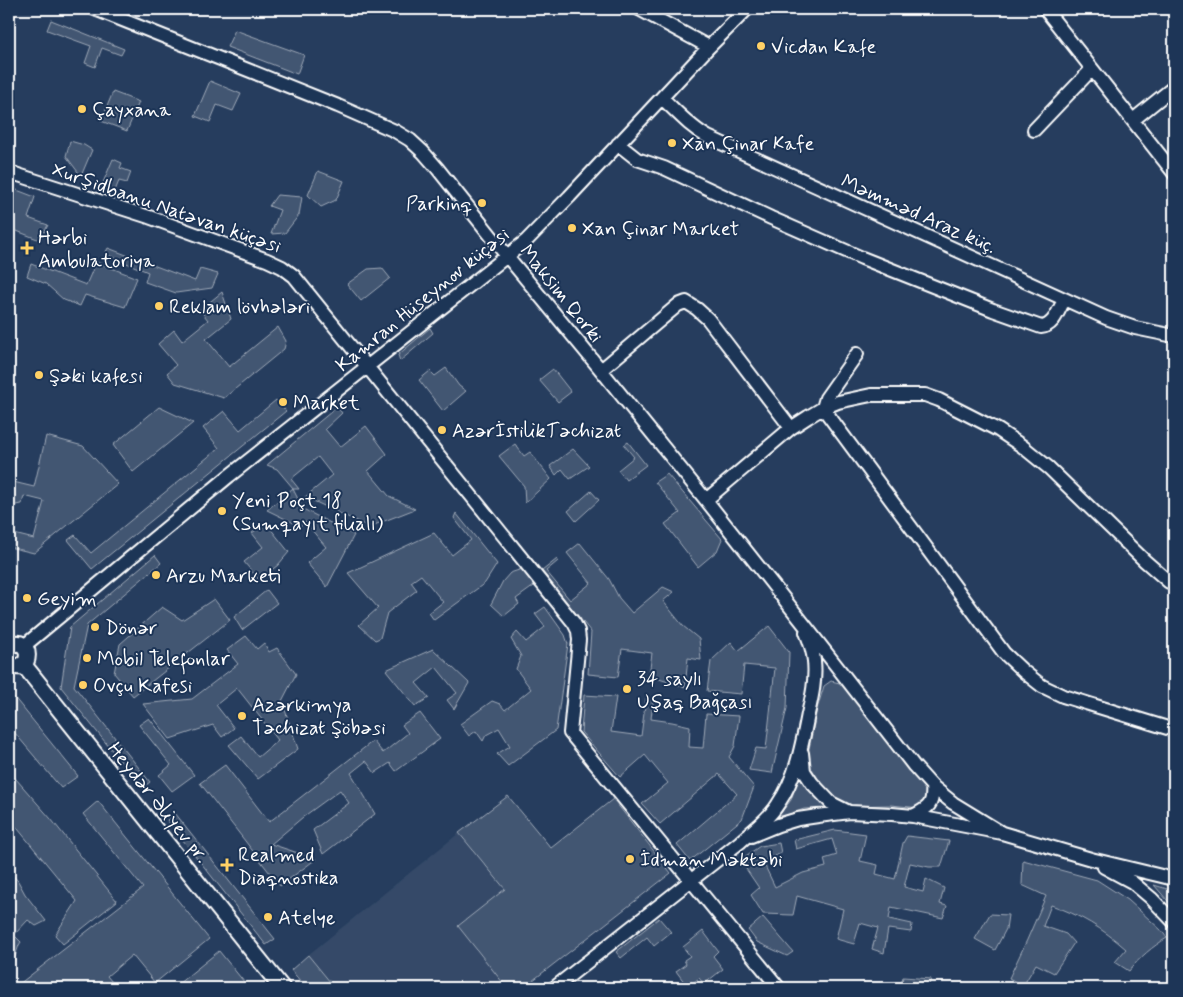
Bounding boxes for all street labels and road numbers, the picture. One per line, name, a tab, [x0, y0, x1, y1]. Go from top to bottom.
street label: Xurşidbanu Natəvan küçəsi	[48, 156, 285, 260]
street label: Məmməd Araz küç.	[837, 168, 1000, 261]
street label: Kamran Hüseynov küçəsi	[330, 222, 516, 379]
street label: Maksim Qorki	[513, 239, 609, 349]
street label: Heydər Əliyev pr.	[101, 737, 215, 869]

